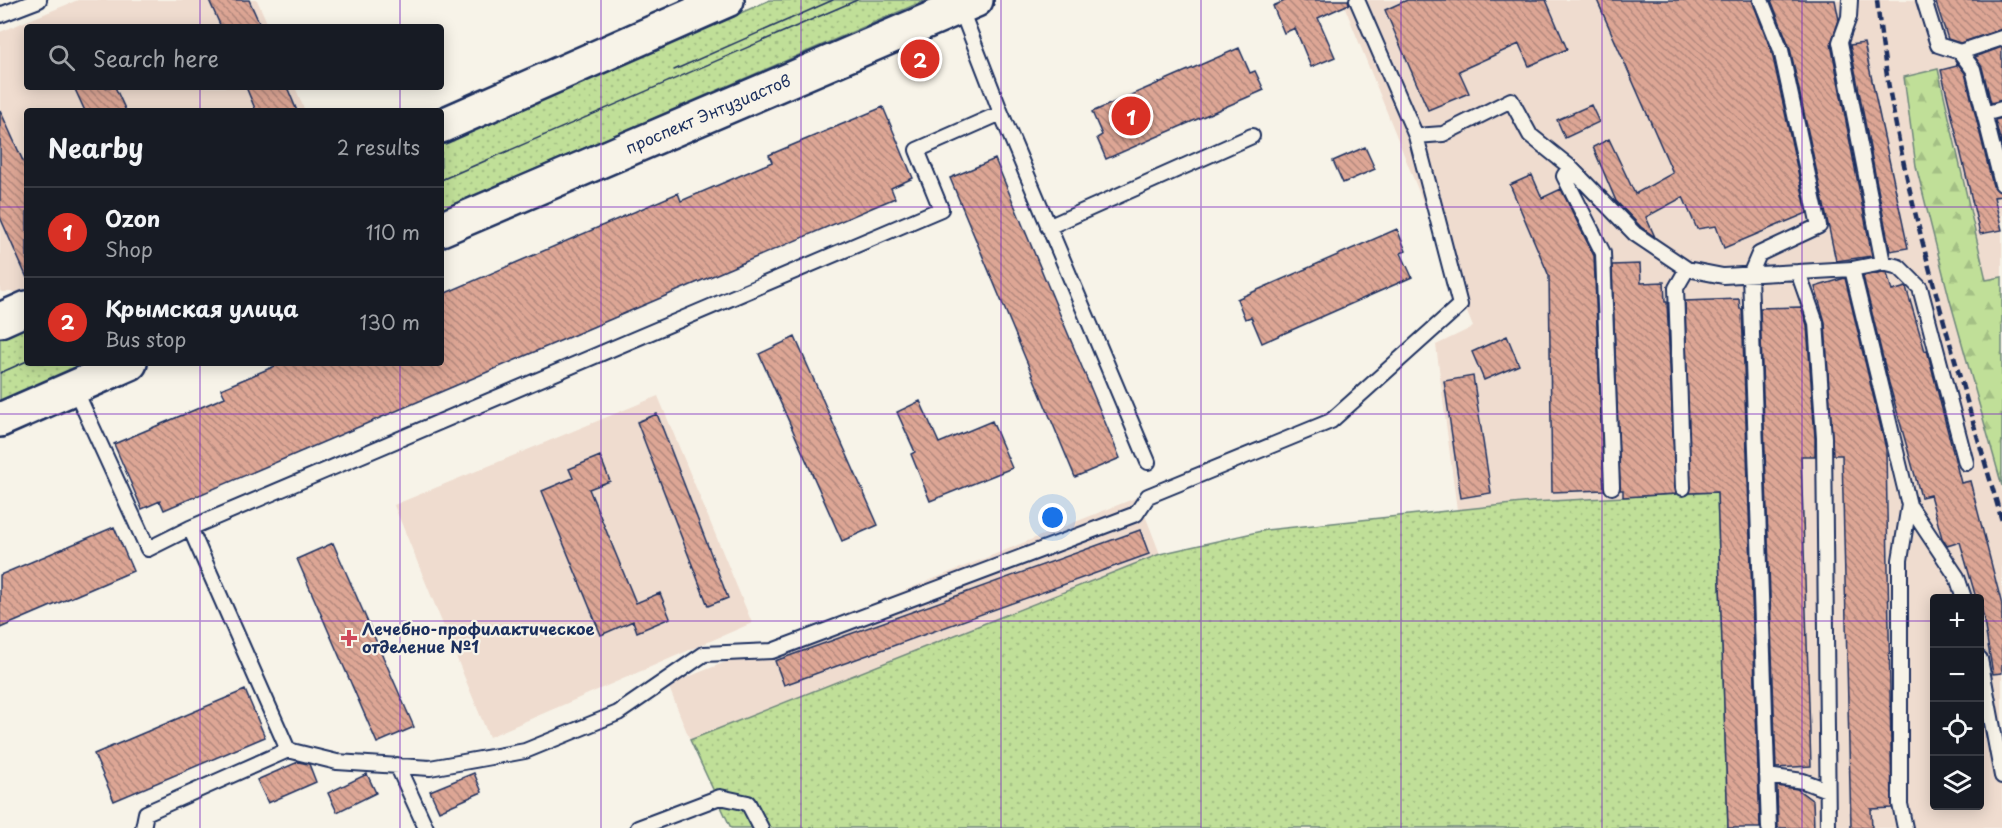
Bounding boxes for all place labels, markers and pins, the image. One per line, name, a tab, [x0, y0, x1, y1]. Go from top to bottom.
pin: 2	[900, 36, 940, 82]
pin: 1	[1112, 94, 1150, 138]
place label: Лечебно-профилактическое отделение №1	[362, 616, 595, 658]
marker: Лечебно-профилактическое отделение №1	[340, 629, 358, 647]

